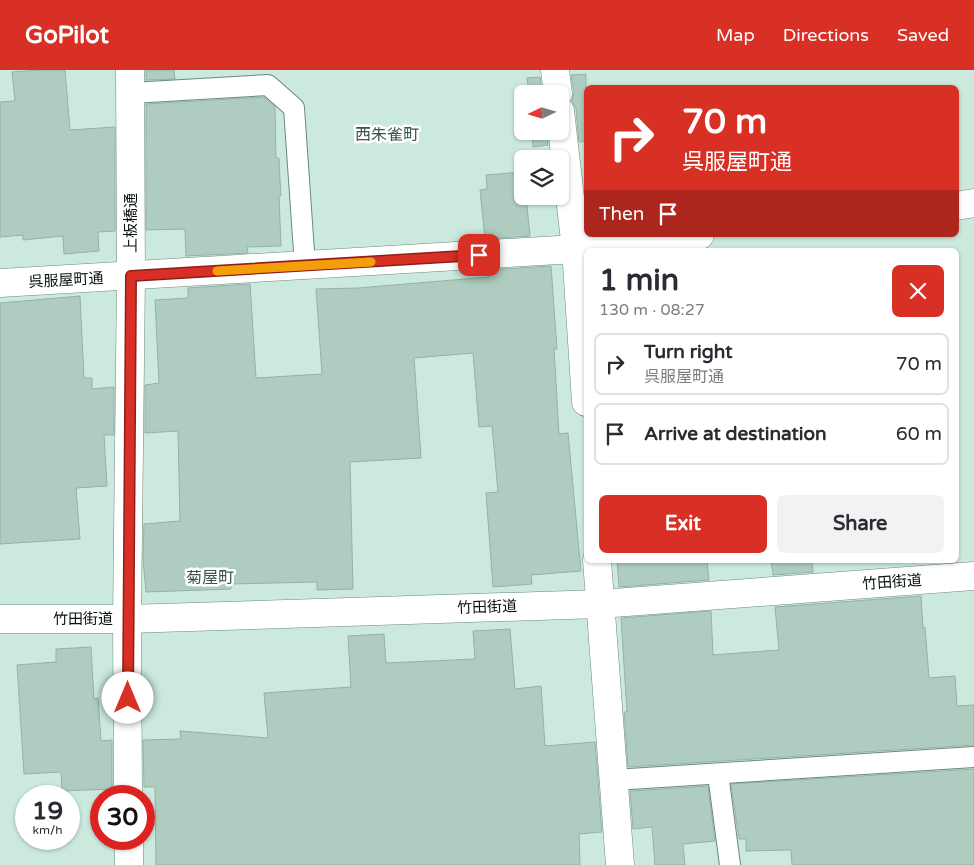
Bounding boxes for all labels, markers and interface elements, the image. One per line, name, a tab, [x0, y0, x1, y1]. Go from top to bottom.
text: GoPilot	[25, 21, 109, 50]
text: Map	[716, 24, 755, 46]
text: Directions	[783, 24, 869, 46]
text: Saved	[897, 24, 949, 46]
north arrow	[514, 85, 569, 140]
map controls	[514, 85, 569, 205]
text: 70 m	[682, 101, 767, 143]
icon: right	[599, 105, 664, 170]
district label: 西朱雀町	[355, 125, 419, 145]
text: 呉服屋町通	[682, 149, 792, 175]
button: layers	[514, 150, 569, 205]
street label: 上板橋通	[122, 193, 140, 253]
icon: arrive	[654, 200, 682, 228]
text: Then	[599, 203, 644, 225]
pin	[458, 234, 500, 276]
icon: arrive	[465, 241, 493, 269]
text: 1 min	[599, 262, 679, 299]
button: close	[892, 265, 944, 317]
street label: 呉服屋町通	[28, 269, 104, 291]
text: 130 m · 08:27	[599, 300, 705, 320]
text: Turn right	[644, 341, 732, 363]
icon: right	[601, 350, 629, 378]
text: 70 m	[896, 353, 942, 375]
text: 呉服屋町通	[644, 367, 724, 387]
icon: arrive	[601, 420, 629, 448]
text: Arrive at destination	[644, 423, 827, 445]
text: 60 m	[896, 423, 942, 445]
button: Exit	[599, 495, 767, 553]
button: Share	[777, 495, 944, 553]
district label: 菊屋町	[186, 568, 234, 588]
street label: 竹田街道	[861, 571, 923, 593]
street label: 竹田街道	[457, 597, 517, 617]
street label: 竹田街道	[53, 610, 113, 628]
position arrow	[101, 671, 153, 723]
speed limit sign: 30	[90, 785, 155, 850]
text: 19	[32, 796, 63, 826]
text: km/h	[32, 823, 63, 837]

